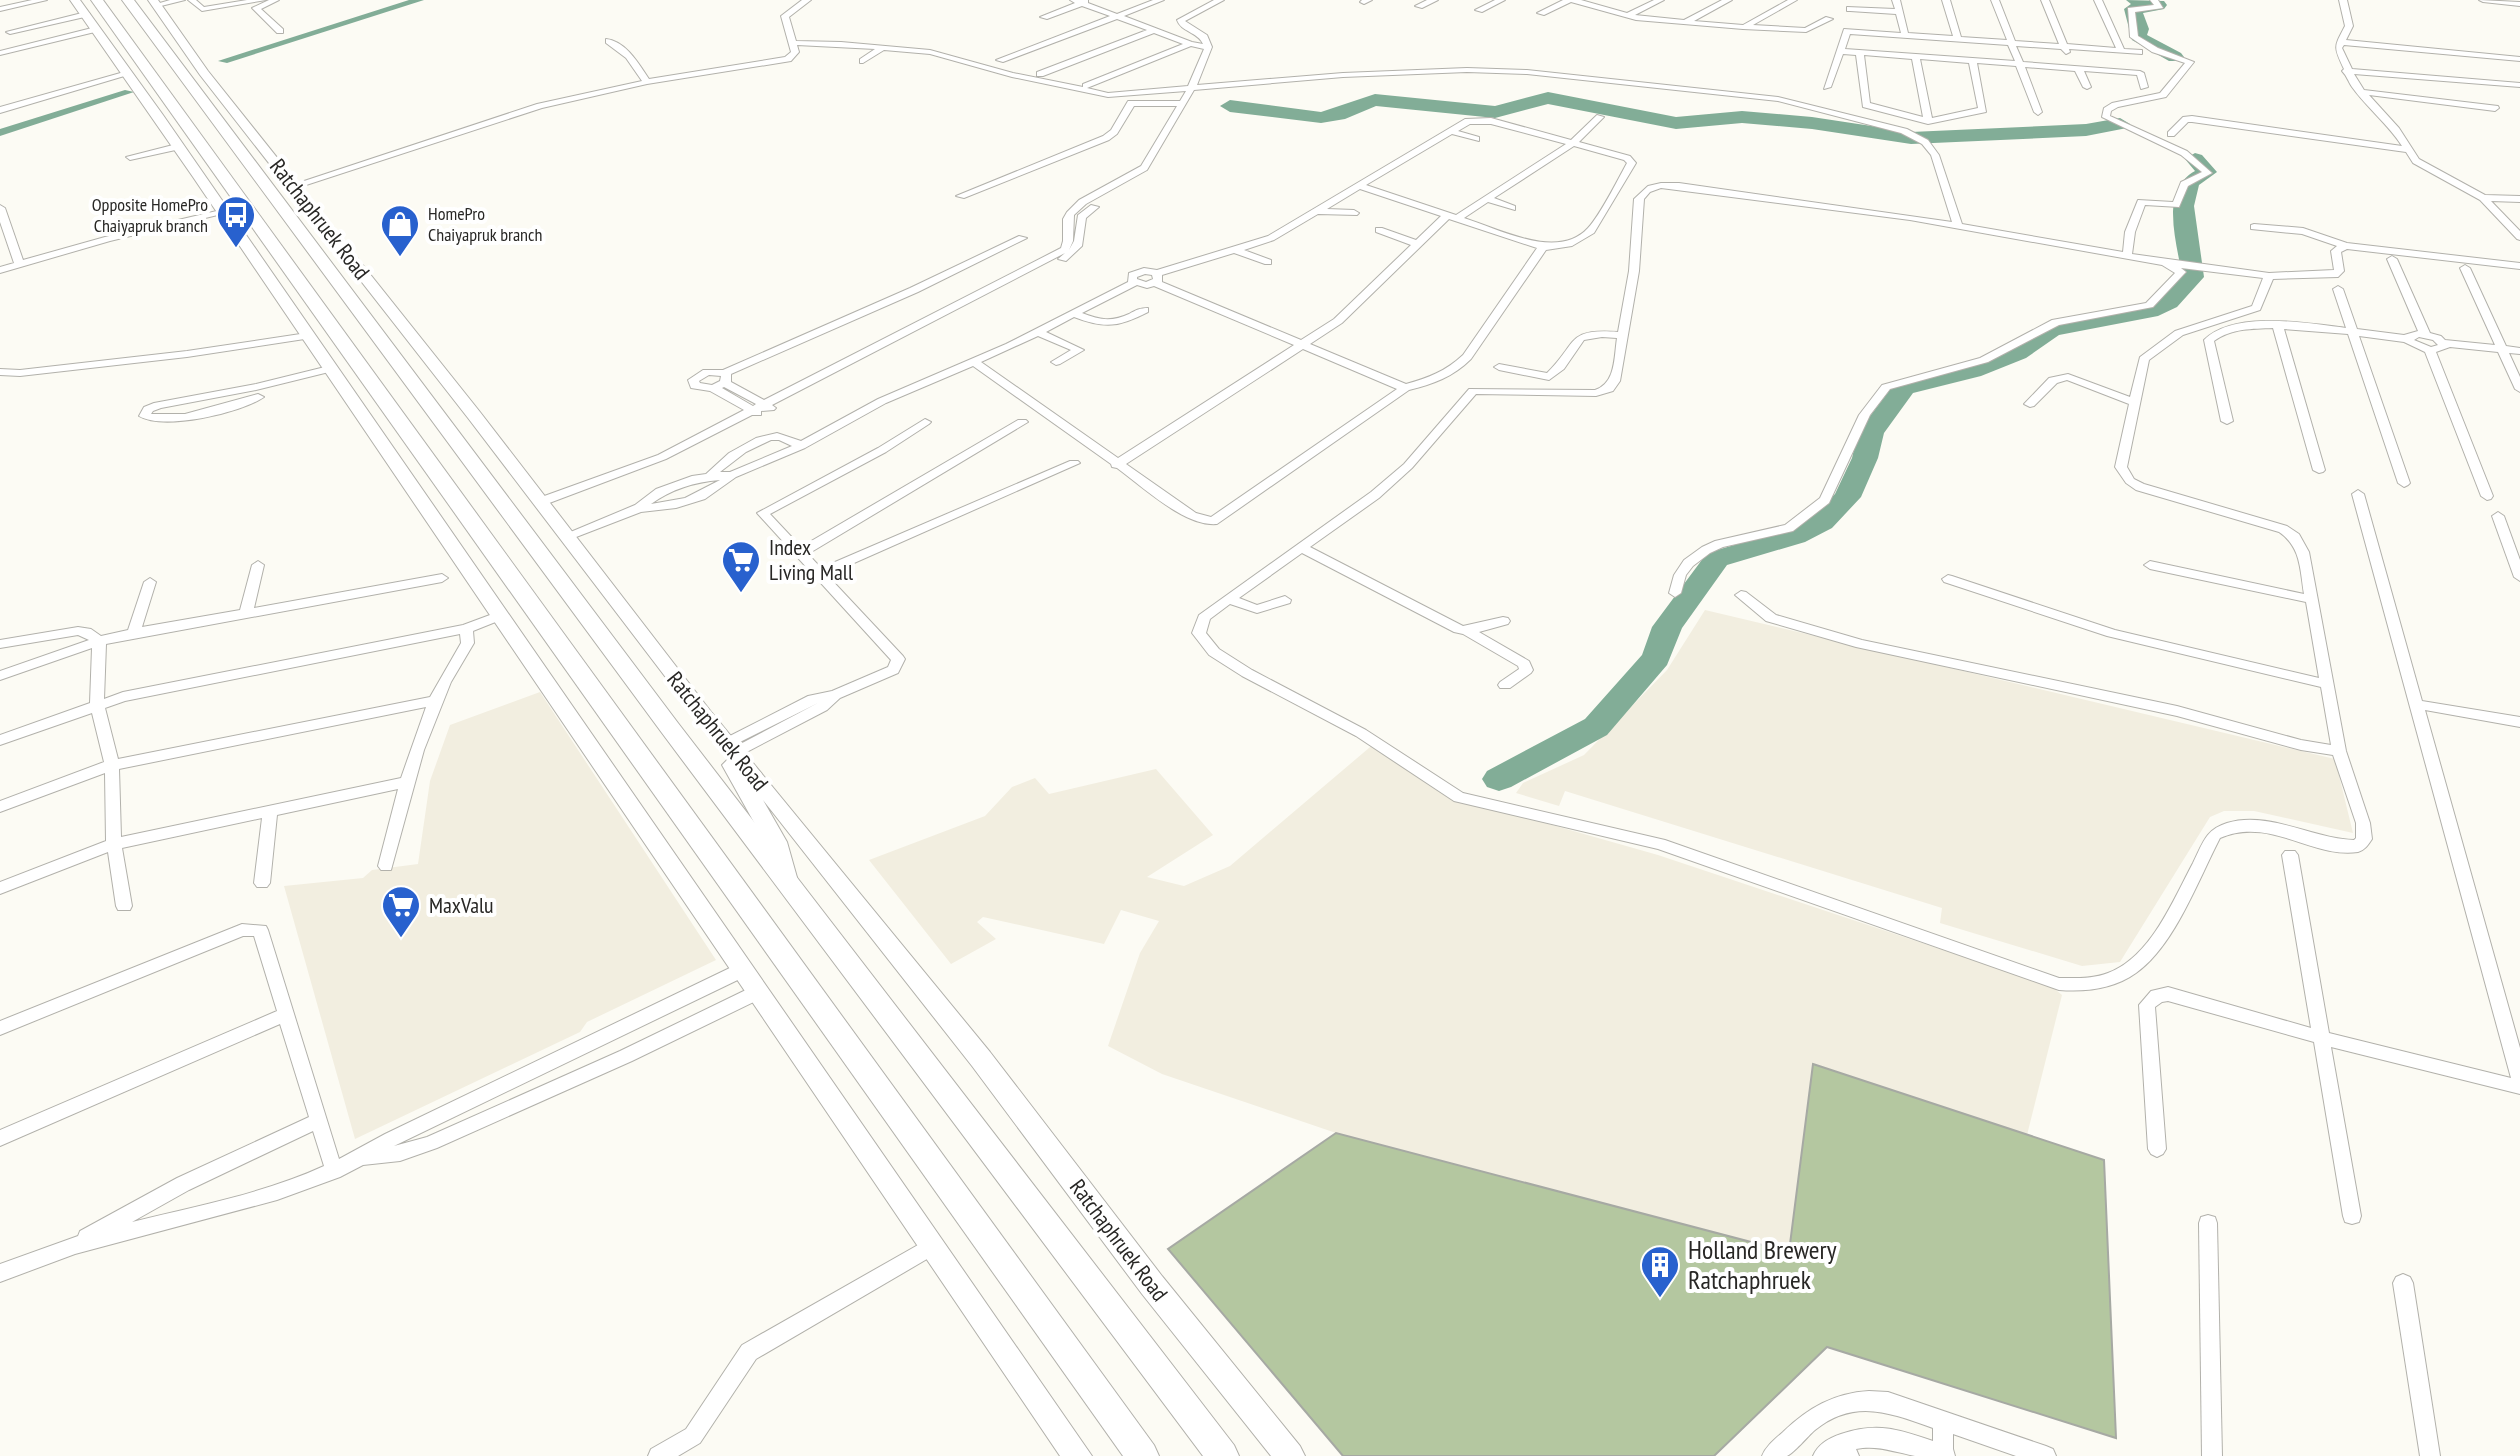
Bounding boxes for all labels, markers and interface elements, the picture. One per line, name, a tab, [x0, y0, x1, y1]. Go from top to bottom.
street label: Ratchaphruek Road	[264, 153, 376, 285]
place label: Opposite HomePro Chaiyapruk branch	[92, 193, 208, 237]
bus stop icon: Opposite HomePro Chaiyapruk branch	[215, 194, 257, 249]
place label: HomePro Chaiyapruk branch	[428, 202, 542, 246]
shop icon: HomePro Chaiyapruk branch	[379, 203, 421, 258]
place label: Index Living Mall	[769, 533, 854, 586]
supermarket icon: Index Living Mall	[720, 539, 762, 594]
street label: Ratchaphruek Road	[661, 666, 775, 796]
supermarket icon: MaxValu	[380, 884, 422, 939]
place label: MaxValu	[429, 891, 494, 919]
street label: Ratchaphruek Road	[1064, 1173, 1174, 1307]
place label: Holland Brewery Ratchaphruek	[1688, 1233, 1837, 1296]
building icon: Holland Brewery Ratchaphruek	[1639, 1244, 1681, 1299]

